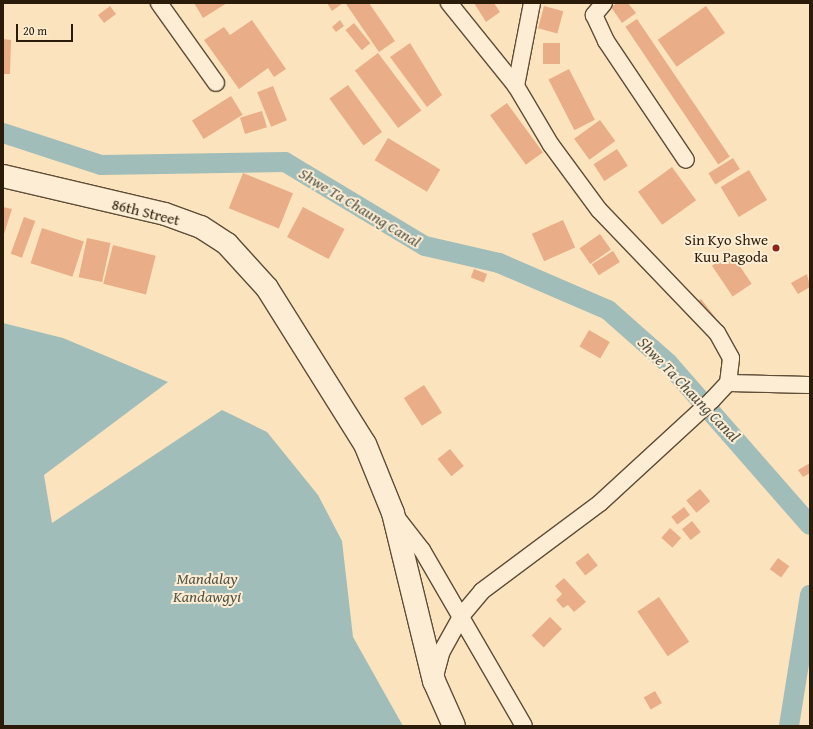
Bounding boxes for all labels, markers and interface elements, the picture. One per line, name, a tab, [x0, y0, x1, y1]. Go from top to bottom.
scale bar	[18, 16, 75, 42]
text: 20 m	[23, 22, 47, 39]
water label: Shwe Ta Chaung Canal	[296, 163, 424, 251]
street label: 86th Street	[110, 195, 182, 229]
place label: Sin Kyo Shwe Kuu Pagoda	[685, 230, 768, 265]
marker: Sin Kyo Shwe Kuu Pagoda	[771, 243, 781, 253]
water label: Shwe Ta Chaung Canal	[634, 333, 744, 445]
water label: Mandalay Kandawgyi	[173, 568, 241, 606]

